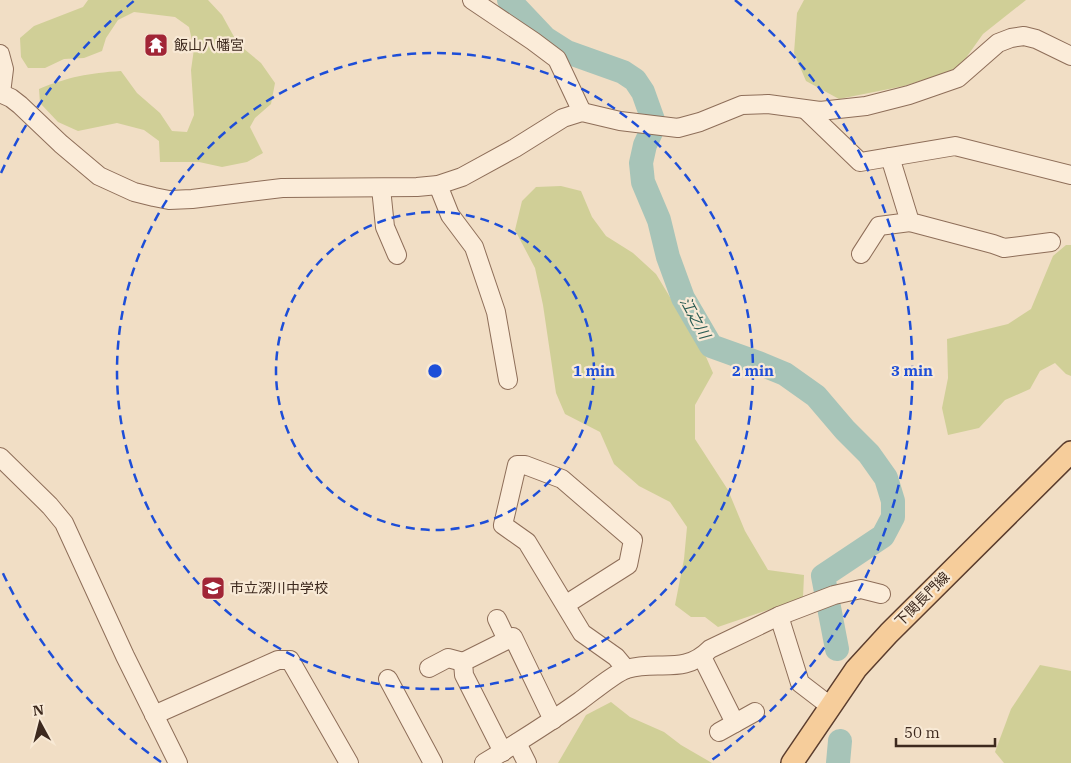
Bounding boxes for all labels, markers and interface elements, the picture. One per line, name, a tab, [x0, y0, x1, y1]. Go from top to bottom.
temple icon: 飯山八幡宮	[143, 32, 169, 58]
place label: 飯山八幡宮	[174, 36, 244, 54]
water label: 江之川	[676, 293, 716, 344]
text: 1 min	[573, 361, 615, 380]
text: 2 min	[732, 361, 774, 380]
text: 3 min	[891, 361, 933, 380]
centre of rings	[426, 362, 444, 380]
street label: 下関長門線	[891, 568, 953, 630]
school or university icon: 市立深川中学校	[200, 575, 226, 601]
place label: 市立深川中学校	[230, 579, 328, 597]
north arrow	[15, 698, 65, 748]
text: N	[32, 700, 45, 720]
scale bar	[896, 716, 995, 748]
text: 50 m	[904, 723, 940, 742]

